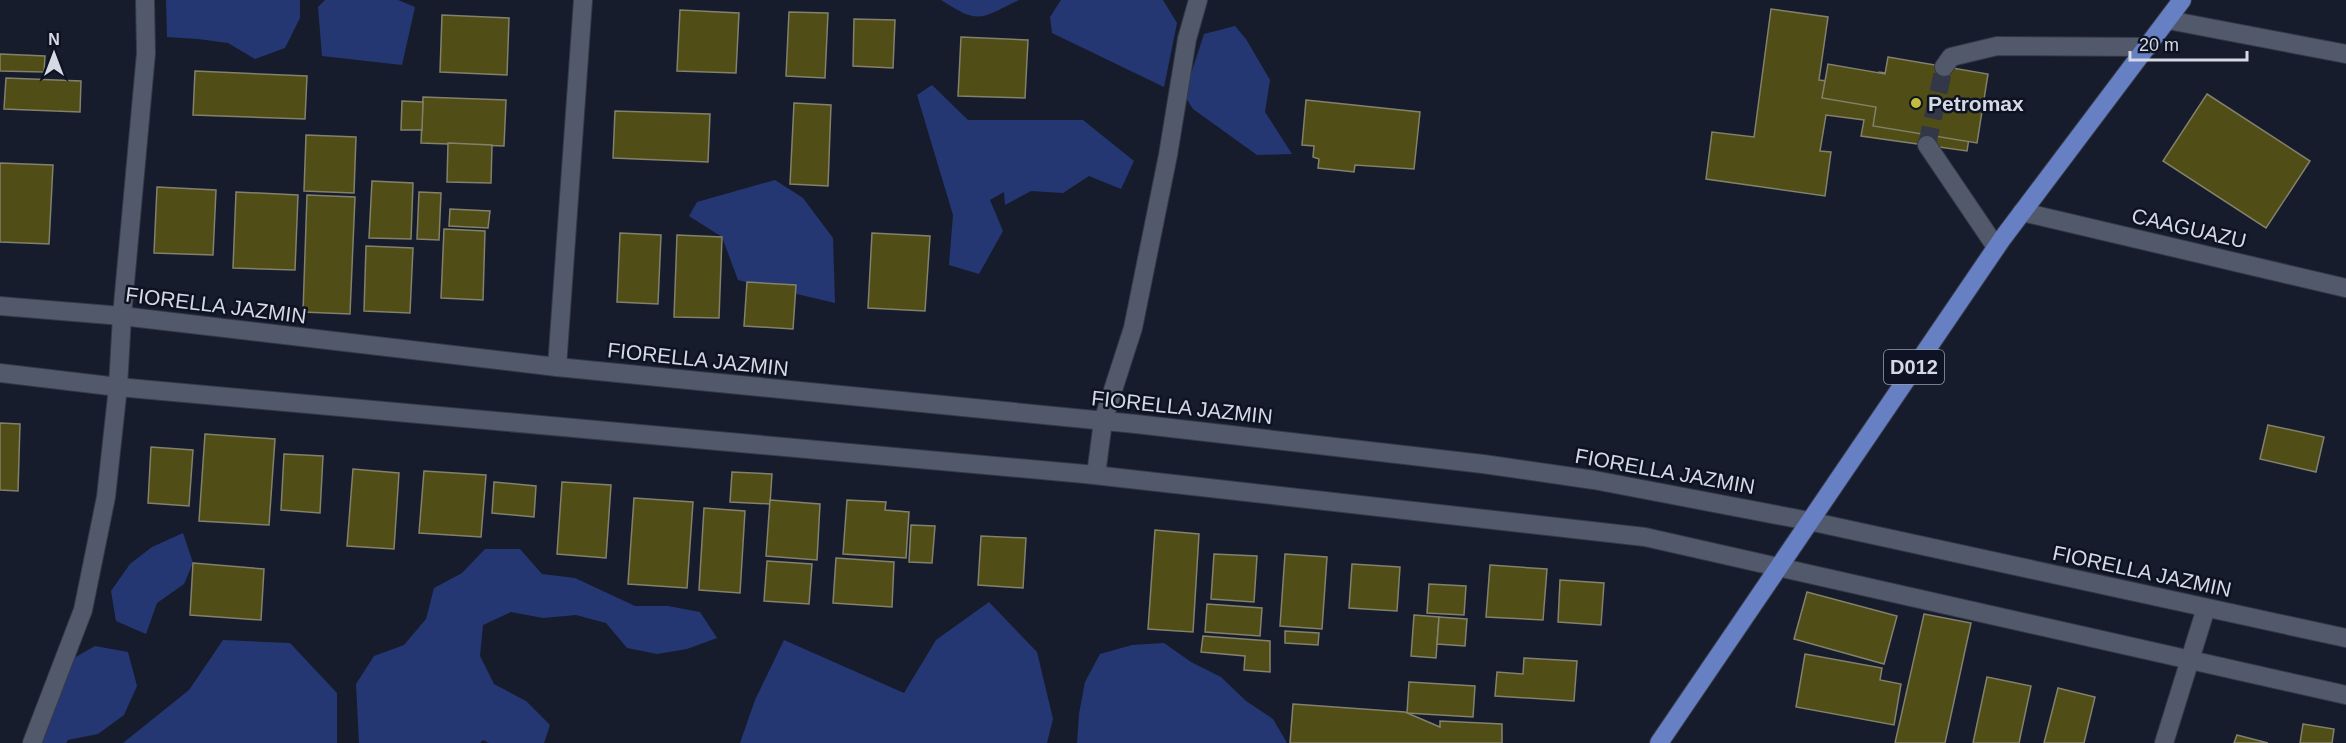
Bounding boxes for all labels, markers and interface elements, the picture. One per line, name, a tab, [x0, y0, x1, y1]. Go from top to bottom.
north arrow	[24, 24, 84, 84]
scale bar	[2130, 24, 2247, 62]
text: N	[48, 31, 60, 48]
text: 20 m	[2139, 35, 2179, 55]
place label: Petromax	[1928, 92, 2024, 115]
marker: Petromax	[1909, 96, 1923, 110]
street label: CAAGUAZU	[2130, 204, 2248, 252]
street label: FIORELLA JAZMIN	[124, 282, 308, 328]
street label: FIORELLA JAZMIN	[606, 338, 790, 380]
road number: D012	[1884, 350, 1944, 384]
street label: FIORELLA JAZMIN	[1090, 386, 1274, 428]
street label: FIORELLA JAZMIN	[1573, 444, 1757, 498]
street label: FIORELLA JAZMIN	[2051, 541, 2233, 601]

